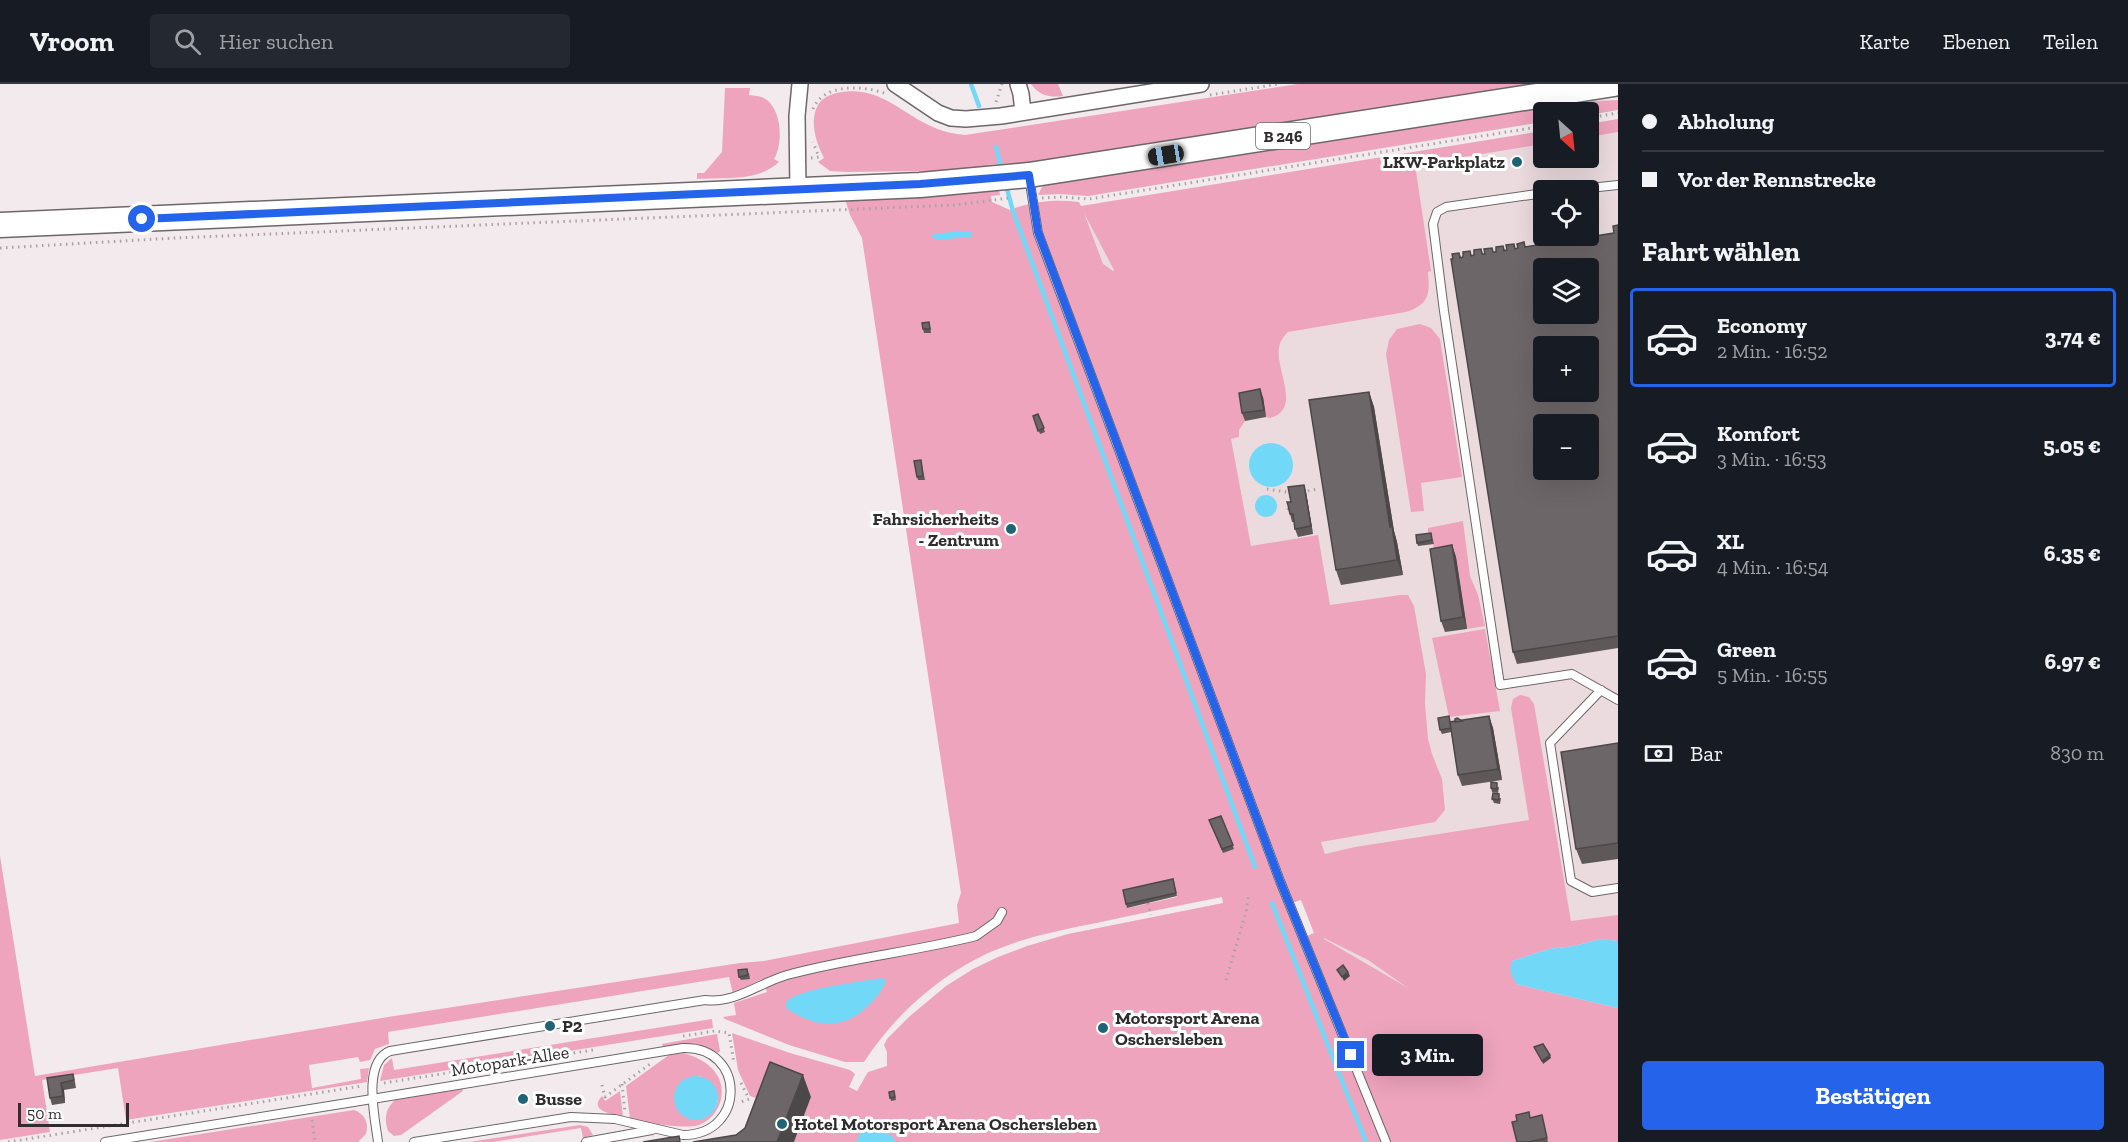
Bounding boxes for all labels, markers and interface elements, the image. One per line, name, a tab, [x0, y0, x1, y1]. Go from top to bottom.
search box	[150, 14, 570, 68]
text: Vroom	[30, 25, 114, 58]
icon: search	[171, 25, 204, 58]
text: Hier suchen	[219, 28, 333, 55]
text: Karte	[1860, 29, 1910, 54]
text: Ebenen	[1943, 29, 2010, 54]
text: Teilen	[2043, 29, 2098, 54]
north arrow	[1533, 102, 1599, 168]
map controls	[1533, 102, 1599, 480]
text: Abholung	[1678, 108, 1774, 135]
road number: B 246	[1256, 123, 1310, 149]
car	[1147, 143, 1185, 167]
place label: LKW-Parkplatz	[1383, 151, 1505, 173]
marker: LKW-Parkplatz	[1510, 155, 1524, 169]
text: Vor der Rennstrecke	[1678, 166, 1876, 193]
button: locate	[1533, 180, 1599, 246]
route start	[128, 205, 155, 232]
text: Fahrt wählen	[1642, 236, 1800, 268]
button: layers	[1533, 258, 1599, 324]
icon: car	[1645, 311, 1699, 365]
text: Economy	[1717, 312, 1807, 339]
text: 3.74 €	[2045, 324, 2101, 351]
button: +	[1533, 336, 1599, 402]
text: 2 Min. · 16:52	[1717, 339, 1828, 363]
button: −	[1533, 414, 1599, 480]
icon: car	[1645, 419, 1699, 473]
text: Komfort	[1717, 420, 1800, 447]
text: 5.05 €	[2043, 432, 2101, 459]
text: 3 Min. · 16:53	[1717, 447, 1827, 471]
place label: Fahrsicherheits - Zentrum	[872, 508, 999, 551]
marker: Fahrsicherheits - Zentrum	[1004, 522, 1018, 536]
icon: car	[1645, 527, 1699, 581]
text: XL	[1717, 528, 1744, 555]
text: 6.35 €	[2044, 540, 2101, 567]
text: 4 Min. · 16:54	[1717, 555, 1829, 579]
icon: car	[1645, 635, 1699, 689]
text: Green	[1717, 636, 1776, 663]
text: 6.97 €	[2044, 648, 2101, 675]
text: 5 Min. · 16:55	[1717, 663, 1827, 687]
icon: cash	[1642, 737, 1675, 770]
text: Bar	[1690, 740, 1723, 767]
text: 830 m	[2050, 741, 2104, 765]
place label: Motorsport Arena Oschersleben	[1115, 1007, 1260, 1050]
place label: P2	[562, 1015, 583, 1037]
marker: P2	[543, 1019, 557, 1033]
marker: Motorsport Arena Oschersleben	[1096, 1021, 1110, 1035]
callout: 3 Min.	[1372, 1034, 1483, 1076]
street label: Motopark-Allee	[449, 1041, 571, 1081]
route end	[1337, 1041, 1364, 1068]
text: 3 Min.	[1400, 1043, 1455, 1067]
button: Bestätigen	[1642, 1061, 2104, 1130]
place label: Busse	[535, 1088, 582, 1110]
marker: Busse	[516, 1092, 530, 1106]
scale bar	[18, 1100, 129, 1128]
text: 50 m	[27, 1104, 62, 1123]
place label: Hotel Motorsport Arena Oschersleben	[794, 1113, 1097, 1135]
marker: Hotel Motorsport Arena Oschersleben	[775, 1117, 789, 1131]

